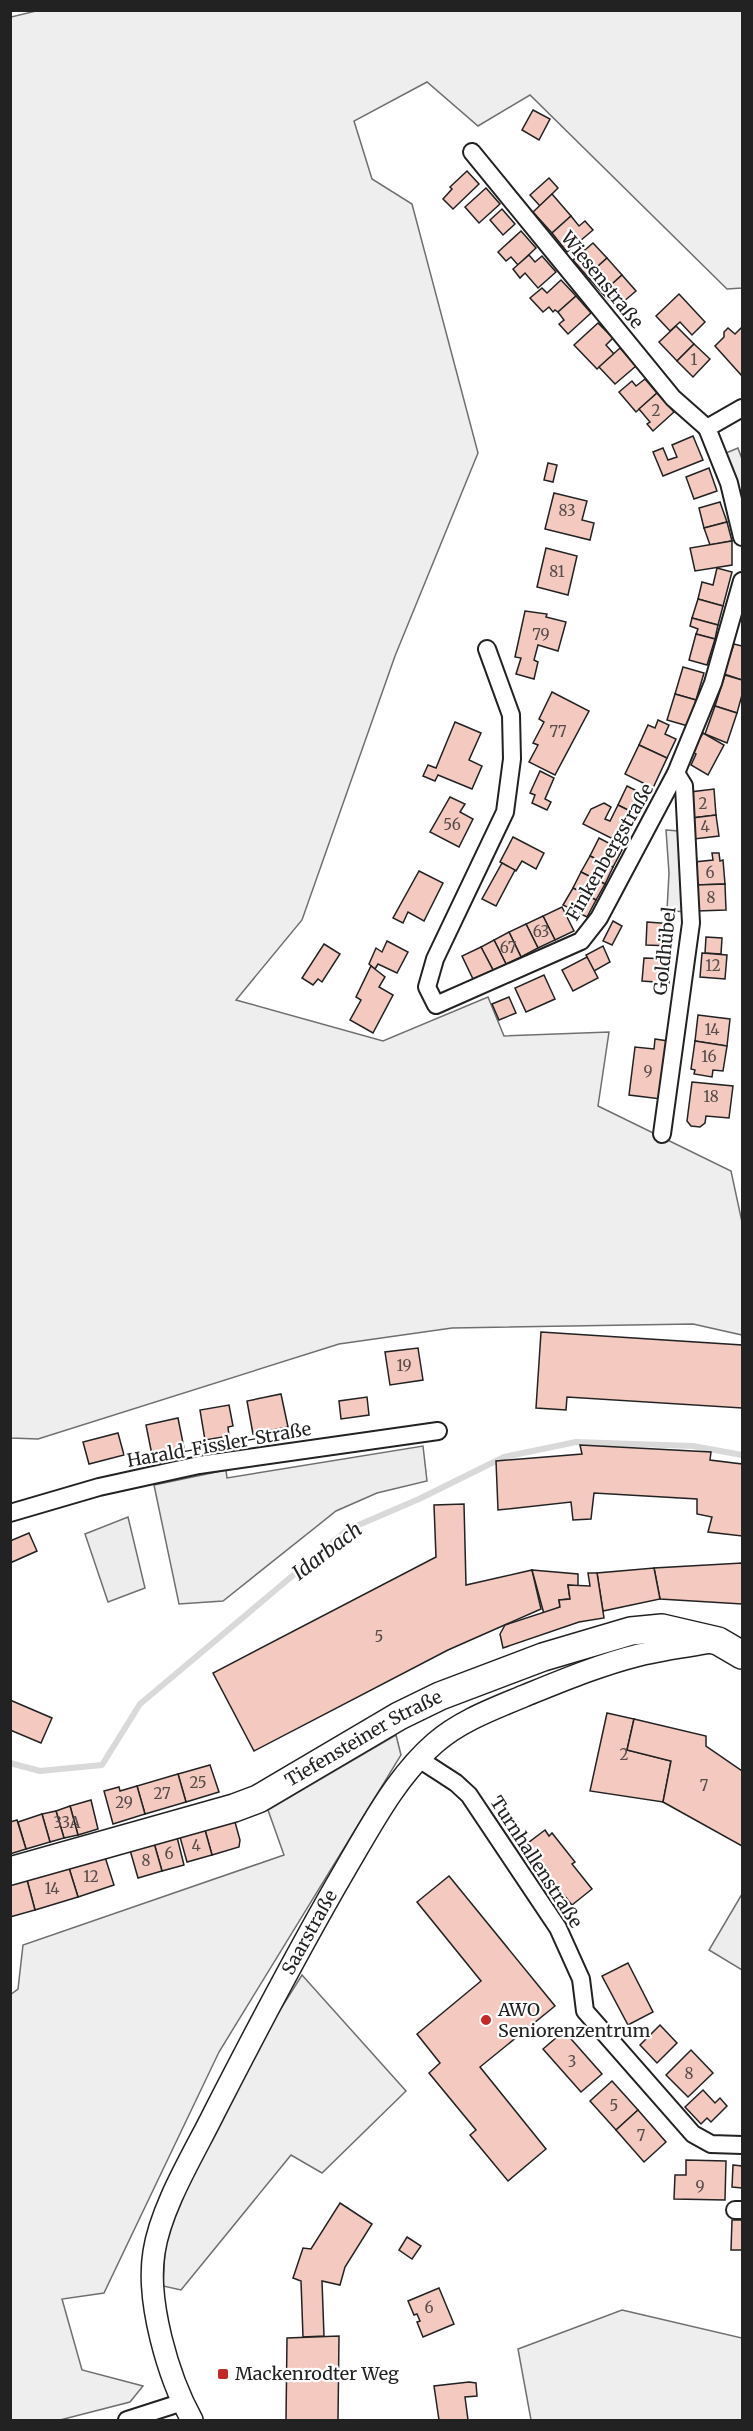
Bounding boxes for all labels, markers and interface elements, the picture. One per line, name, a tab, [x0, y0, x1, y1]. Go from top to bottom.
street label: Wiesenstraße	[556, 226, 649, 333]
house number: 1	[691, 350, 698, 369]
house number: 2	[652, 401, 661, 420]
house number: 83	[559, 501, 576, 520]
house number: 81	[549, 562, 565, 581]
house number: 79	[532, 625, 550, 644]
house number: 77	[549, 722, 567, 741]
street label: Finkenbergstraße	[561, 779, 658, 924]
house number: 2	[699, 794, 708, 813]
house number: 56	[443, 815, 461, 834]
house number: 4	[700, 817, 710, 836]
house number: 6	[705, 863, 715, 882]
house number: 8	[707, 888, 716, 907]
street label: Goldhübel	[648, 905, 681, 996]
house number: 63	[533, 922, 549, 941]
house number: 67	[500, 938, 517, 957]
house number: 12	[705, 956, 721, 975]
house number: 14	[704, 1020, 720, 1039]
house number: 16	[701, 1047, 717, 1066]
house number: 9	[643, 1062, 653, 1081]
house number: 18	[703, 1087, 719, 1106]
house number: 19	[396, 1356, 412, 1375]
street label: Harald-Fissler-Straße	[125, 1417, 313, 1472]
water label: Idarbach	[287, 1516, 367, 1585]
house number: 5	[375, 1627, 383, 1646]
street label: Tiefensteiner Straße	[281, 1685, 446, 1792]
house number: 2	[620, 1745, 629, 1764]
house number: 25	[189, 1773, 207, 1792]
house number: 7	[700, 1776, 709, 1795]
house number: 27	[154, 1784, 171, 1803]
street label: Turnhallenstraße	[485, 1791, 588, 1932]
house number: 29	[115, 1793, 133, 1812]
house number: 33A	[54, 1813, 81, 1832]
house number: 4	[191, 1836, 201, 1855]
house number: 6	[164, 1844, 174, 1863]
house number: 8	[142, 1851, 151, 1870]
house number: 12	[83, 1867, 99, 1886]
house number: 14	[44, 1879, 60, 1898]
street label: Saarstraße	[277, 1886, 342, 1979]
place label: AWO Seniorenzentrum	[497, 1998, 651, 2042]
marker: AWO Seniorenzentrum	[479, 2013, 493, 2027]
house number: 3	[568, 2052, 576, 2071]
house number: 8	[685, 2064, 694, 2083]
house number: 5	[610, 2096, 618, 2115]
house number: 7	[637, 2126, 646, 2145]
house number: 9	[695, 2177, 705, 2196]
house number: 6	[424, 2298, 434, 2317]
place label: Mackenrodter Weg	[235, 2362, 399, 2385]
marker: Mackenrodter Weg	[216, 2367, 230, 2381]

